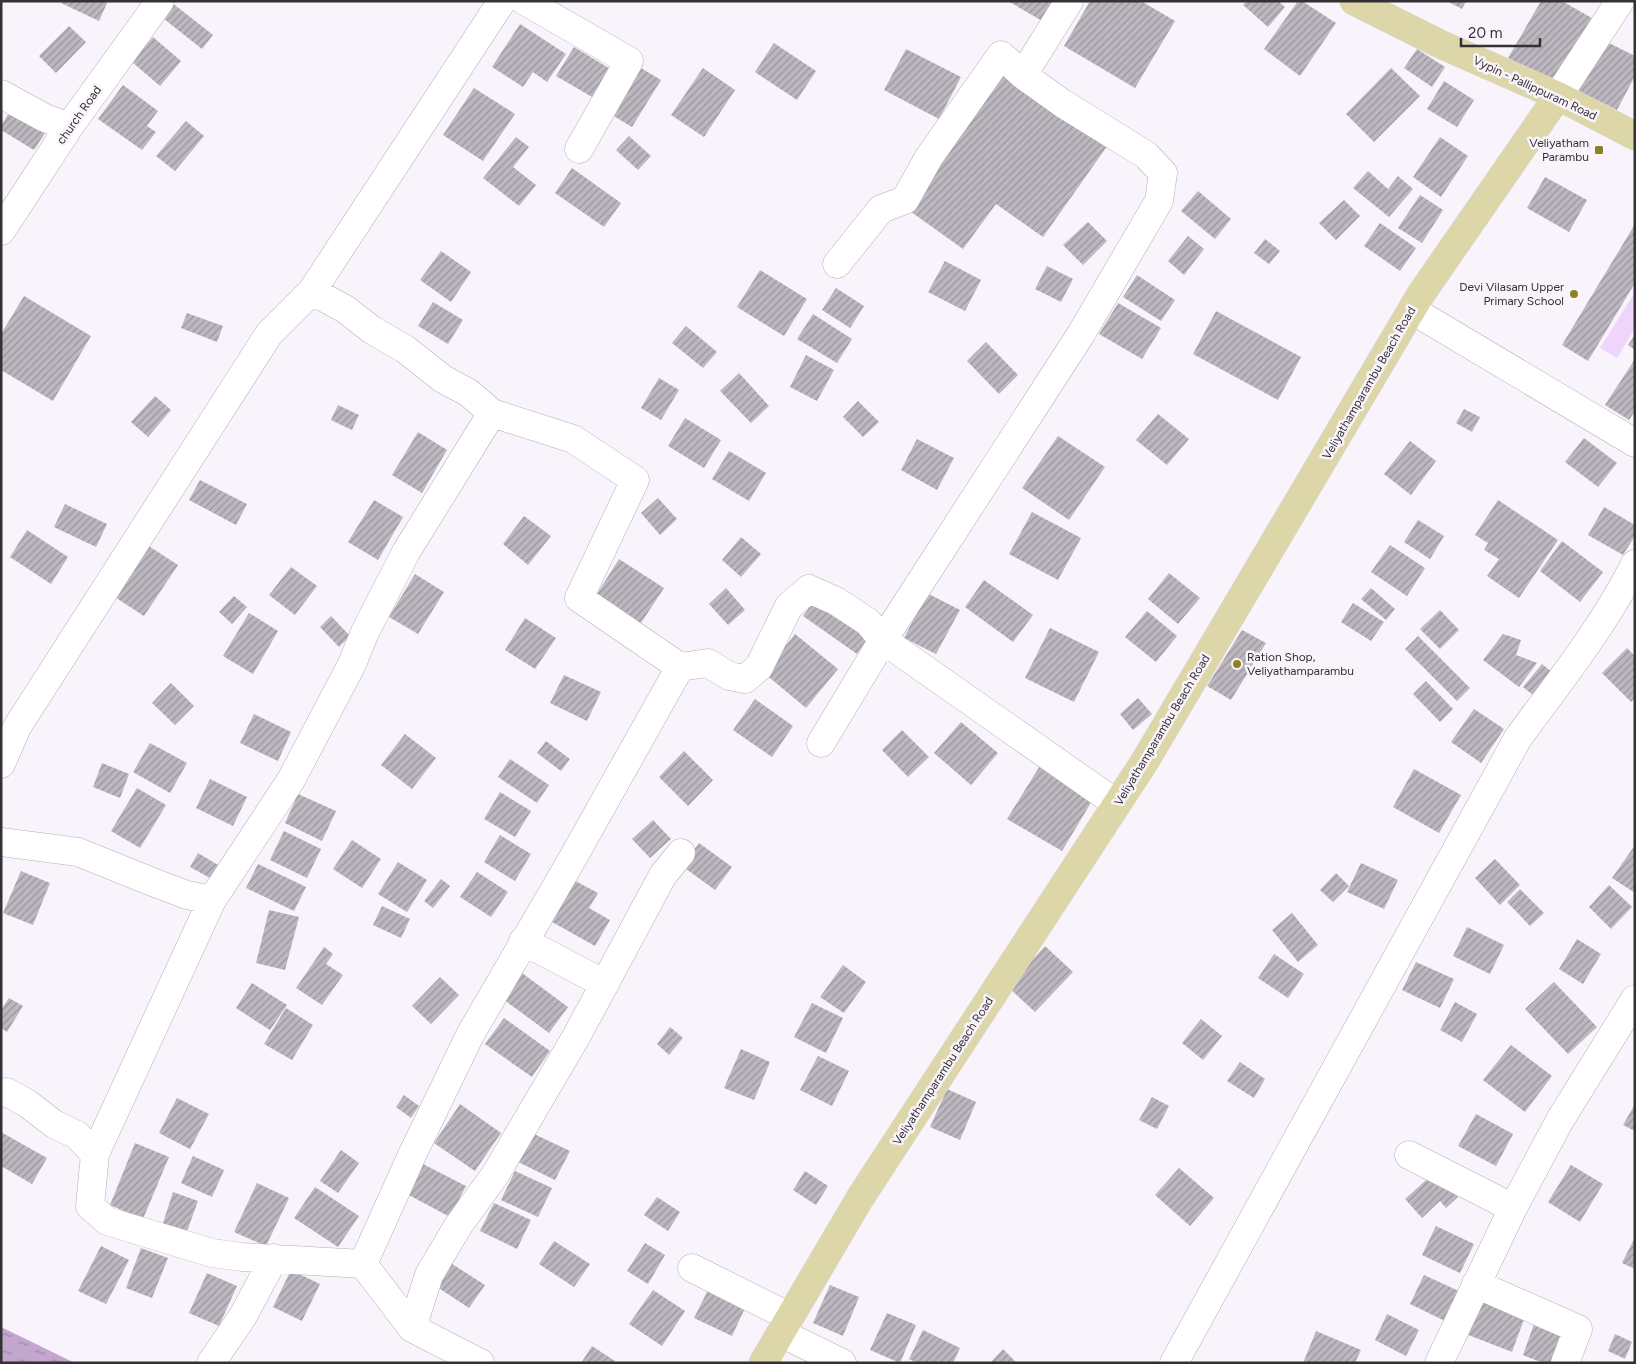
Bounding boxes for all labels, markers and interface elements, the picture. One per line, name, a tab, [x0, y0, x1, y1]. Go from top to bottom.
scale bar	[1461, 15, 1540, 47]
text: 20 m	[1468, 24, 1502, 42]
street label: Vypin - Pallippuram Road	[1471, 53, 1599, 123]
street label: church Road	[54, 83, 104, 147]
place label: Veliyatham Parambu	[1529, 136, 1589, 164]
marker: Veliyatham Parambu	[1593, 144, 1605, 156]
place label: Devi Vilasam Upper Primary School	[1459, 280, 1564, 308]
marker: Devi Vilasam Upper Primary School	[1568, 288, 1580, 300]
street label: Veliyathamparambu Beach Road	[1320, 304, 1418, 462]
place label: Ration Shop, Veliyathamparambu	[1247, 650, 1354, 678]
street label: Veliyathamparambu Beach Road	[1111, 652, 1213, 808]
marker: Ration Shop, Veliyathamparambu	[1231, 658, 1243, 670]
street label: Veliyathamparambu Beach Road	[890, 994, 996, 1148]

